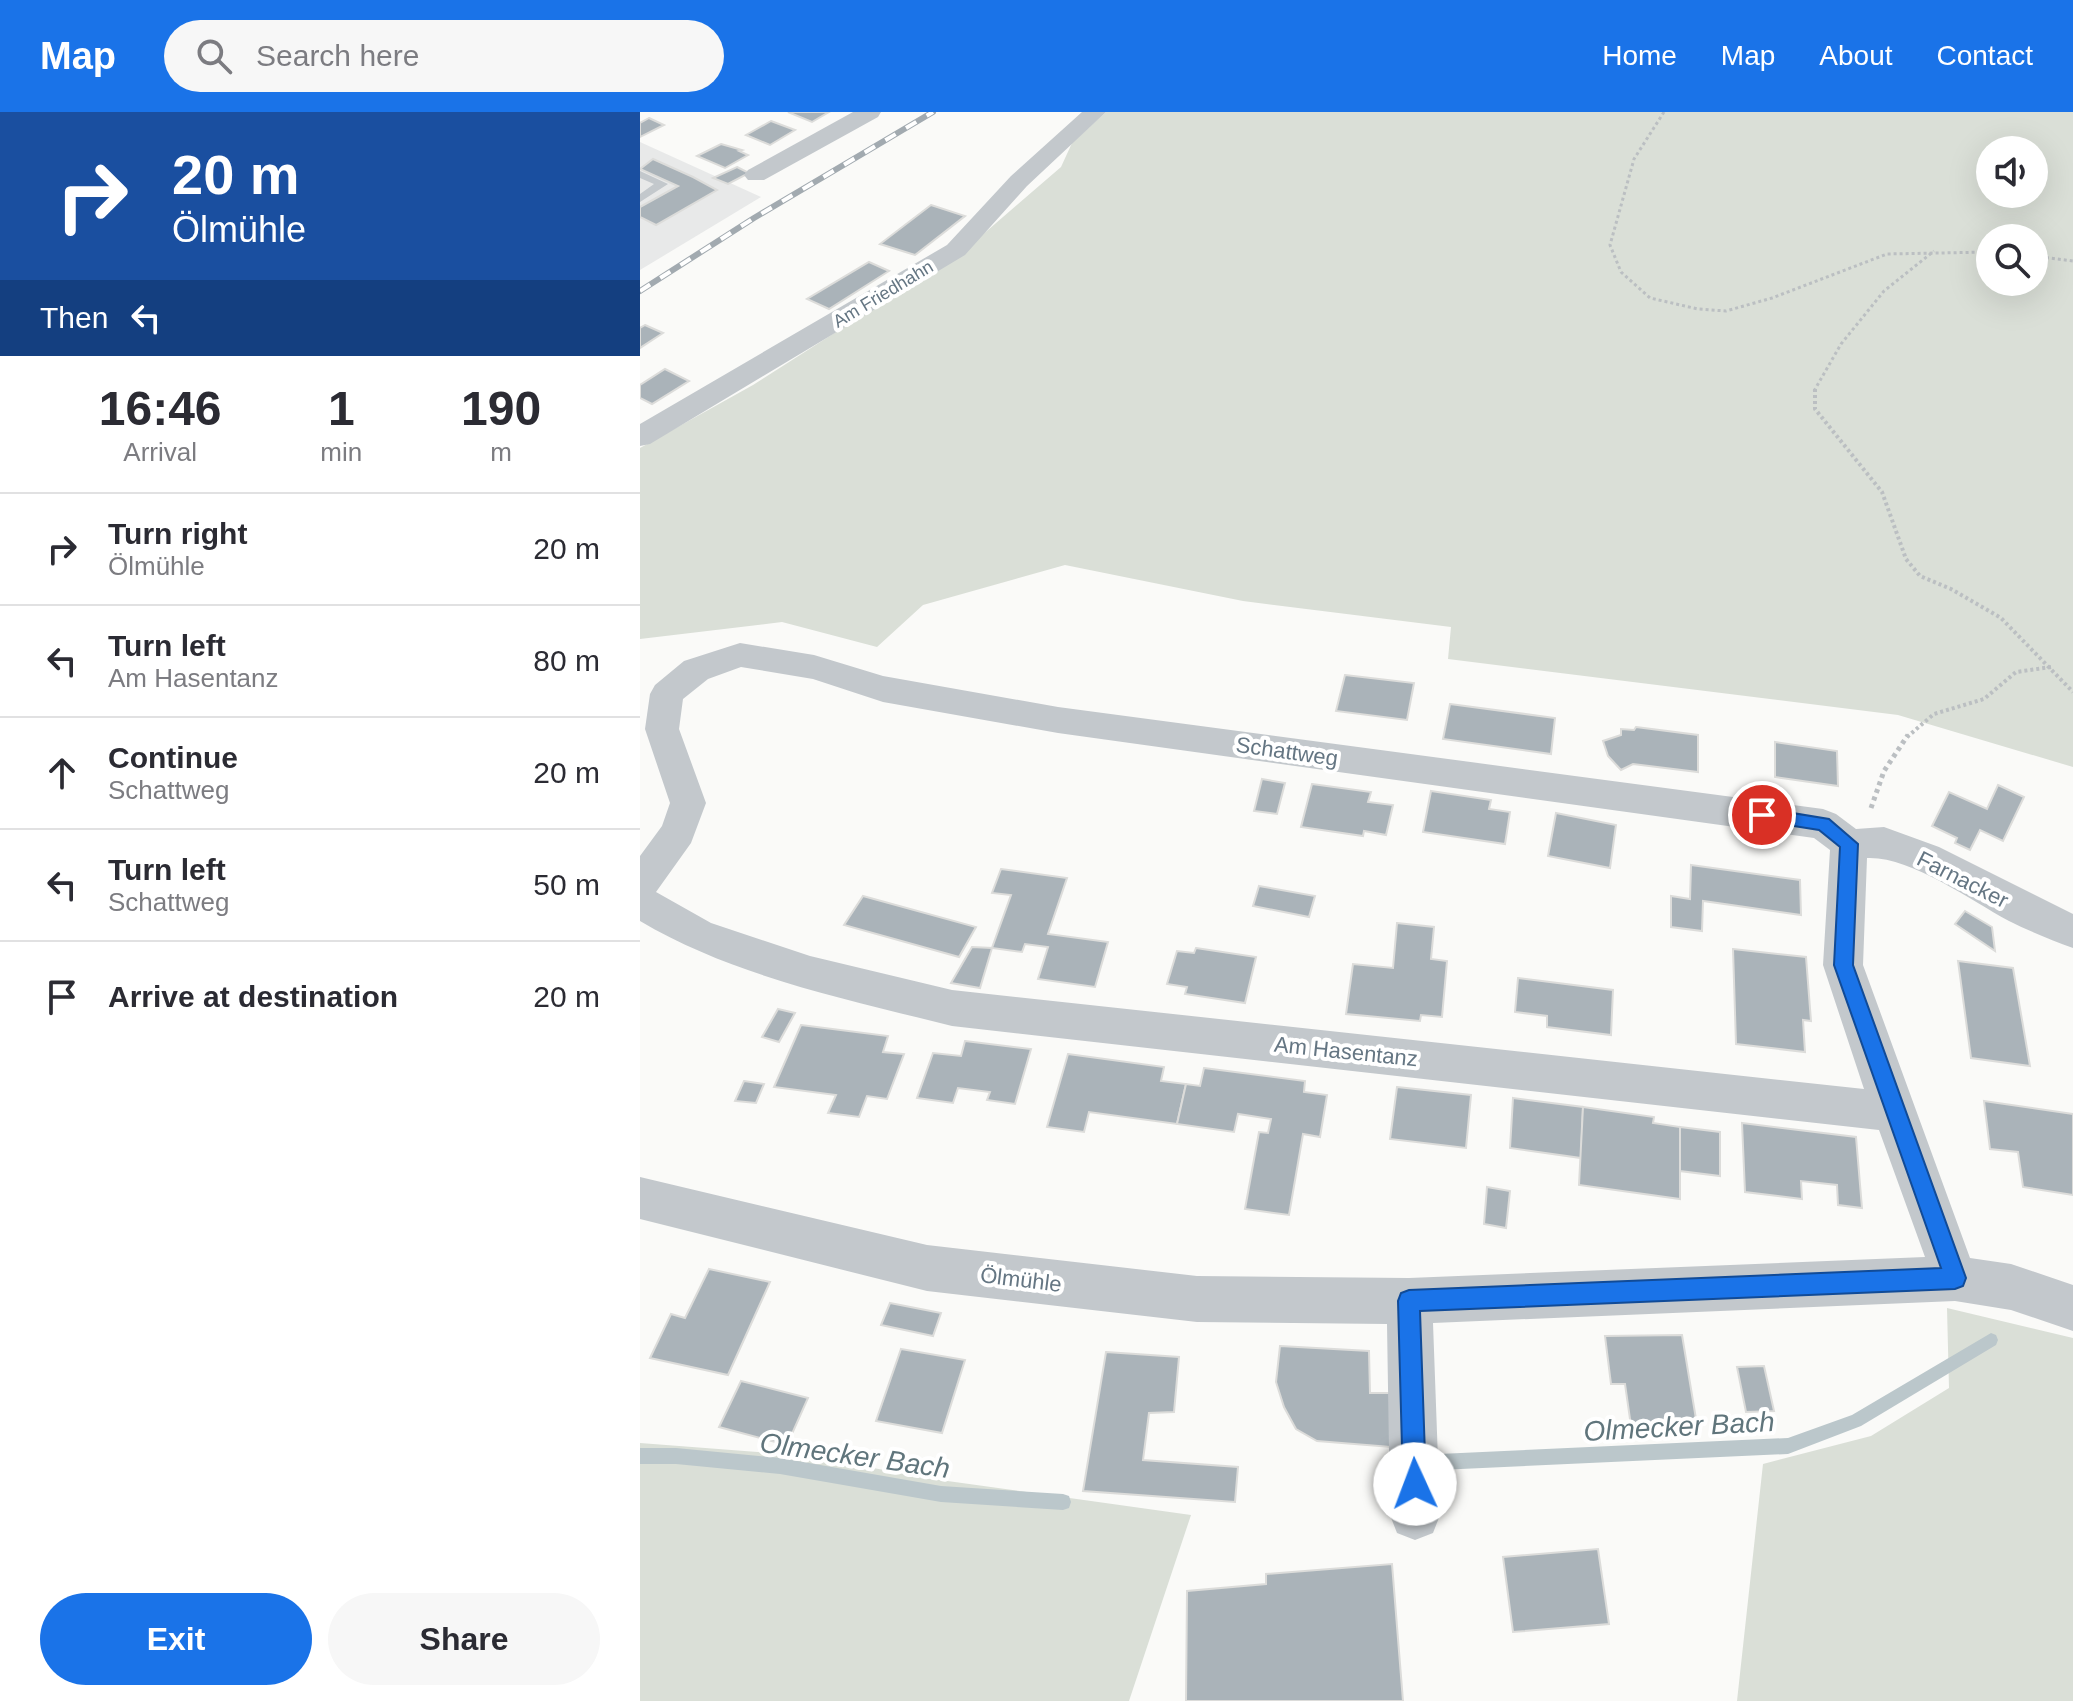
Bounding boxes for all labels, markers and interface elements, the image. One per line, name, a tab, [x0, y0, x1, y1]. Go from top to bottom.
search box	[164, 20, 724, 92]
icon: search	[192, 34, 236, 78]
text: Map	[40, 35, 116, 77]
text: Search here	[256, 39, 419, 72]
text: Home	[1602, 40, 1677, 71]
text: Map	[1721, 40, 1775, 71]
text: About	[1819, 40, 1893, 71]
text: Contact	[1937, 40, 2033, 71]
map controls	[1976, 136, 2048, 296]
button: sound	[1976, 136, 2048, 208]
text: 20 m	[172, 143, 300, 206]
icon: right	[40, 144, 144, 248]
text: Ölmühle	[172, 209, 306, 250]
button: search	[1976, 224, 2048, 296]
street label: Am Friedhahn	[829, 256, 937, 332]
icon: left	[124, 296, 168, 340]
text: Then	[40, 301, 108, 334]
text: 16:46	[99, 382, 222, 435]
text: 1	[328, 382, 355, 435]
text: 190	[461, 382, 541, 435]
text: Arrival	[123, 437, 197, 467]
text: min	[320, 437, 362, 467]
text: m	[490, 437, 512, 467]
text: Turn right	[108, 517, 247, 550]
icon: right	[40, 527, 84, 571]
text: 20 m	[533, 532, 600, 565]
text: Ölmühle	[108, 551, 205, 581]
text: Turn left	[108, 629, 226, 662]
icon: left	[40, 639, 84, 683]
text: 80 m	[533, 644, 600, 677]
text: Am Hasentanz	[108, 663, 279, 693]
street label: Schattweg	[1234, 732, 1340, 771]
text: Continue	[108, 741, 238, 774]
icon: ahead	[40, 751, 84, 795]
text: 20 m	[533, 756, 600, 789]
text: Schattweg	[108, 775, 229, 805]
pin	[1728, 781, 1796, 849]
icon: arrive	[1740, 793, 1784, 837]
street label: Farnacker	[1913, 846, 2013, 913]
text: Turn left	[108, 853, 226, 886]
icon: left	[40, 863, 84, 907]
text: 50 m	[533, 868, 600, 901]
text: Schattweg	[108, 887, 229, 917]
icon: arrive	[40, 975, 84, 1019]
text: Arrive at destination	[108, 980, 398, 1013]
text: 20 m	[533, 980, 600, 1013]
street label: Am Hasentanz	[1273, 1032, 1419, 1071]
street label: Ölmühle	[979, 1262, 1063, 1297]
water label: Olmecker Bach	[1583, 1406, 1775, 1447]
water label: Olmecker Bach	[758, 1427, 952, 1484]
position arrow	[1373, 1442, 1457, 1526]
button: Exit	[40, 1593, 312, 1685]
button: Share	[328, 1593, 600, 1685]

